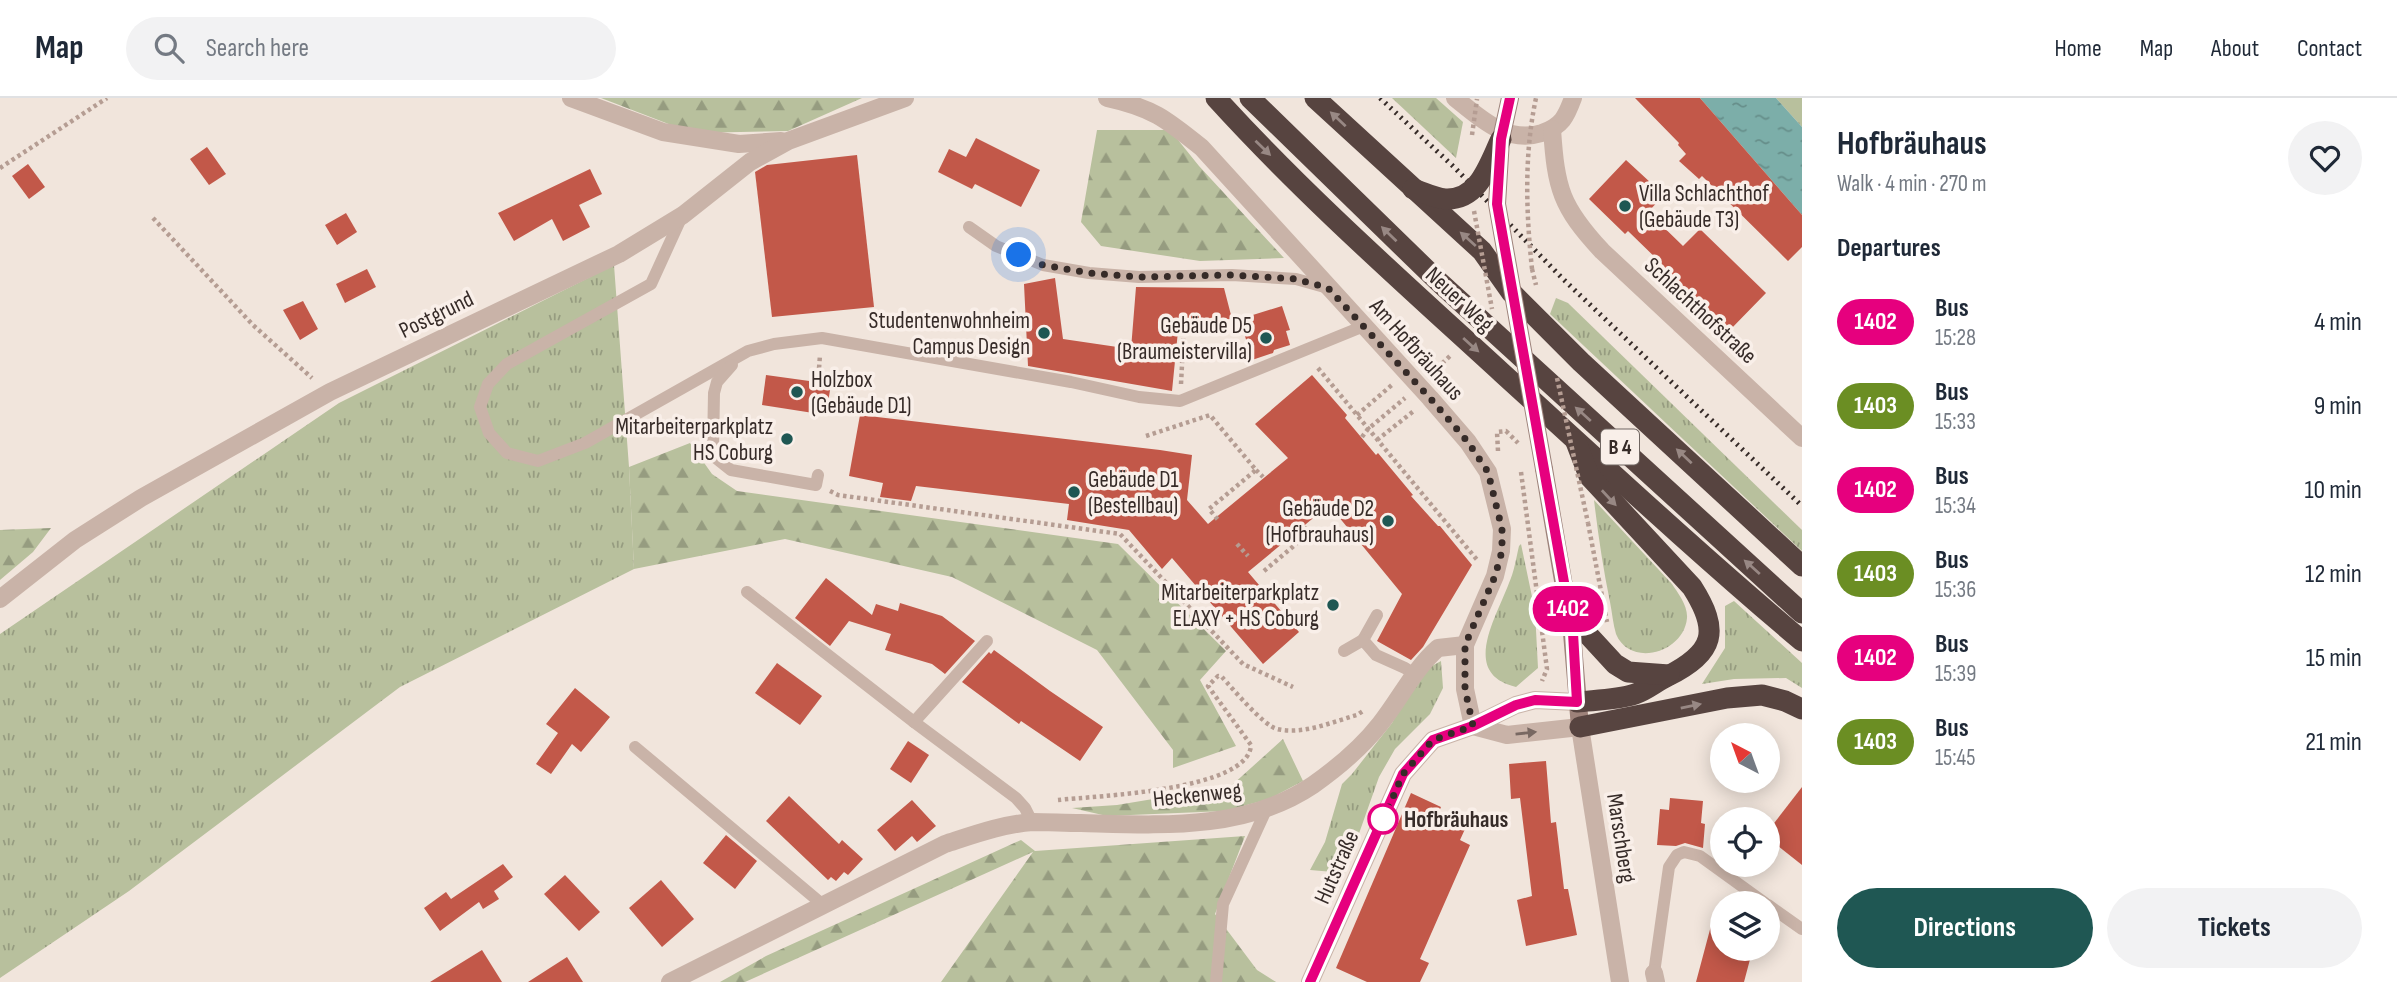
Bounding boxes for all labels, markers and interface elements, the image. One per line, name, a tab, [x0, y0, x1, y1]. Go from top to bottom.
search box	[126, 17, 616, 80]
text: Map	[35, 28, 84, 68]
icon: search	[150, 29, 188, 67]
text: Search here	[206, 33, 309, 64]
text: Home	[2054, 34, 2102, 63]
text: Map	[2140, 34, 2173, 63]
text: About	[2211, 34, 2259, 63]
text: Contact	[2297, 34, 2362, 63]
one-way arrow	[1329, 111, 1346, 128]
button: heart	[2288, 121, 2362, 195]
text: Hofbräuhaus	[1837, 124, 1987, 164]
one-way arrow	[1254, 139, 1271, 156]
text: Walk · 4 min · 270 m	[1837, 170, 1987, 198]
place label: Villa Schlachthof (Gebäude T3)	[1639, 180, 1769, 234]
marker: Villa Schlachthof (Gebäude T3)	[1617, 198, 1633, 214]
one-way arrow	[1381, 227, 1398, 243]
one-way arrow	[1459, 231, 1477, 247]
text: Departures	[1837, 233, 1941, 264]
your location	[1001, 237, 1036, 272]
street label: Schlachthofstraße	[1638, 252, 1762, 370]
street label: Neuer Weg	[1419, 261, 1499, 338]
street label: Postgrund	[395, 285, 478, 345]
street label: Am Hofbräuhaus	[1363, 292, 1469, 406]
text: Bus	[1935, 293, 1969, 324]
place label: Studentenwohnheim Campus Design	[869, 307, 1030, 361]
text: 1402	[1854, 307, 1897, 336]
text: 4 min	[2314, 307, 2362, 338]
place label: Gebäude D5 (Braumeistervilla)	[1117, 312, 1252, 366]
text: 15:28	[1935, 324, 1976, 352]
marker: Studentenwohnheim Campus Design	[1036, 325, 1052, 341]
marker: Gebäude D5 (Braumeistervilla)	[1258, 330, 1274, 346]
one-way arrow	[1462, 336, 1479, 352]
place label: Holzbox (Gebäude D1)	[811, 366, 912, 420]
text: Bus	[1935, 377, 1969, 408]
marker: Holzbox (Gebäude D1)	[789, 384, 805, 400]
text: 1403	[1854, 391, 1897, 420]
text: 9 min	[2314, 391, 2362, 422]
one-way arrow	[1575, 406, 1592, 422]
text: 15:33	[1935, 408, 1976, 436]
place label: Mitarbeiterparkplatz HS Coburg	[615, 413, 773, 467]
road number: B 4	[1601, 430, 1639, 464]
marker: Mitarbeiterparkplatz HS Coburg	[779, 431, 795, 447]
one-way arrow	[1675, 448, 1693, 464]
text: Bus	[1935, 461, 1969, 492]
place label: Gebäude D1 (Bestellbau)	[1088, 466, 1179, 520]
text: 1402	[1854, 475, 1897, 504]
text: 10 min	[2305, 475, 2362, 506]
marker: Gebäude D1 (Bestellbau)	[1066, 484, 1082, 500]
one-way arrow	[1601, 489, 1617, 507]
text: 15:34	[1935, 492, 1976, 520]
place label: Gebäude D2 (Hofbrauhaus)	[1265, 495, 1374, 549]
marker: Gebäude D2 (Hofbrauhaus)	[1380, 513, 1396, 529]
text: Bus	[1935, 545, 1969, 576]
text: 1403	[1854, 559, 1897, 588]
text: 12 min	[2305, 559, 2362, 590]
one-way arrow	[1743, 560, 1760, 575]
text: 15:36	[1935, 576, 1976, 604]
place label: Mitarbeiterparkplatz ELAXY + HS Coburg	[1161, 579, 1319, 633]
line badge: 1402	[1519, 586, 1617, 632]
text: 1402	[1547, 594, 1589, 623]
marker: Mitarbeiterparkplatz ELAXY + HS Coburg	[1325, 597, 1341, 613]
text: Bus	[1935, 629, 1969, 660]
text: 1402	[1854, 643, 1897, 672]
text: 15 min	[2306, 643, 2362, 674]
text: 15:39	[1935, 660, 1976, 688]
one-way arrow	[1680, 700, 1702, 711]
text: Bus	[1935, 713, 1969, 744]
north arrow	[1710, 723, 1780, 793]
map controls	[1710, 723, 1780, 961]
one-way arrow	[1515, 727, 1537, 738]
text: 1403	[1854, 727, 1897, 756]
text: 21 min	[2305, 727, 2362, 758]
text: 15:45	[1935, 744, 1976, 772]
street label: Heckenweg	[1151, 776, 1243, 814]
street label: Marschberg	[1600, 792, 1642, 885]
marker: Hofbräuhaus	[1368, 804, 1398, 834]
place label: Hofbräuhaus	[1404, 806, 1508, 834]
button: locate	[1710, 807, 1780, 877]
street label: Hutstraße	[1308, 826, 1365, 908]
button: Directions	[1837, 888, 2093, 968]
button: Tickets	[2107, 888, 2362, 968]
button: layers	[1710, 891, 1780, 961]

